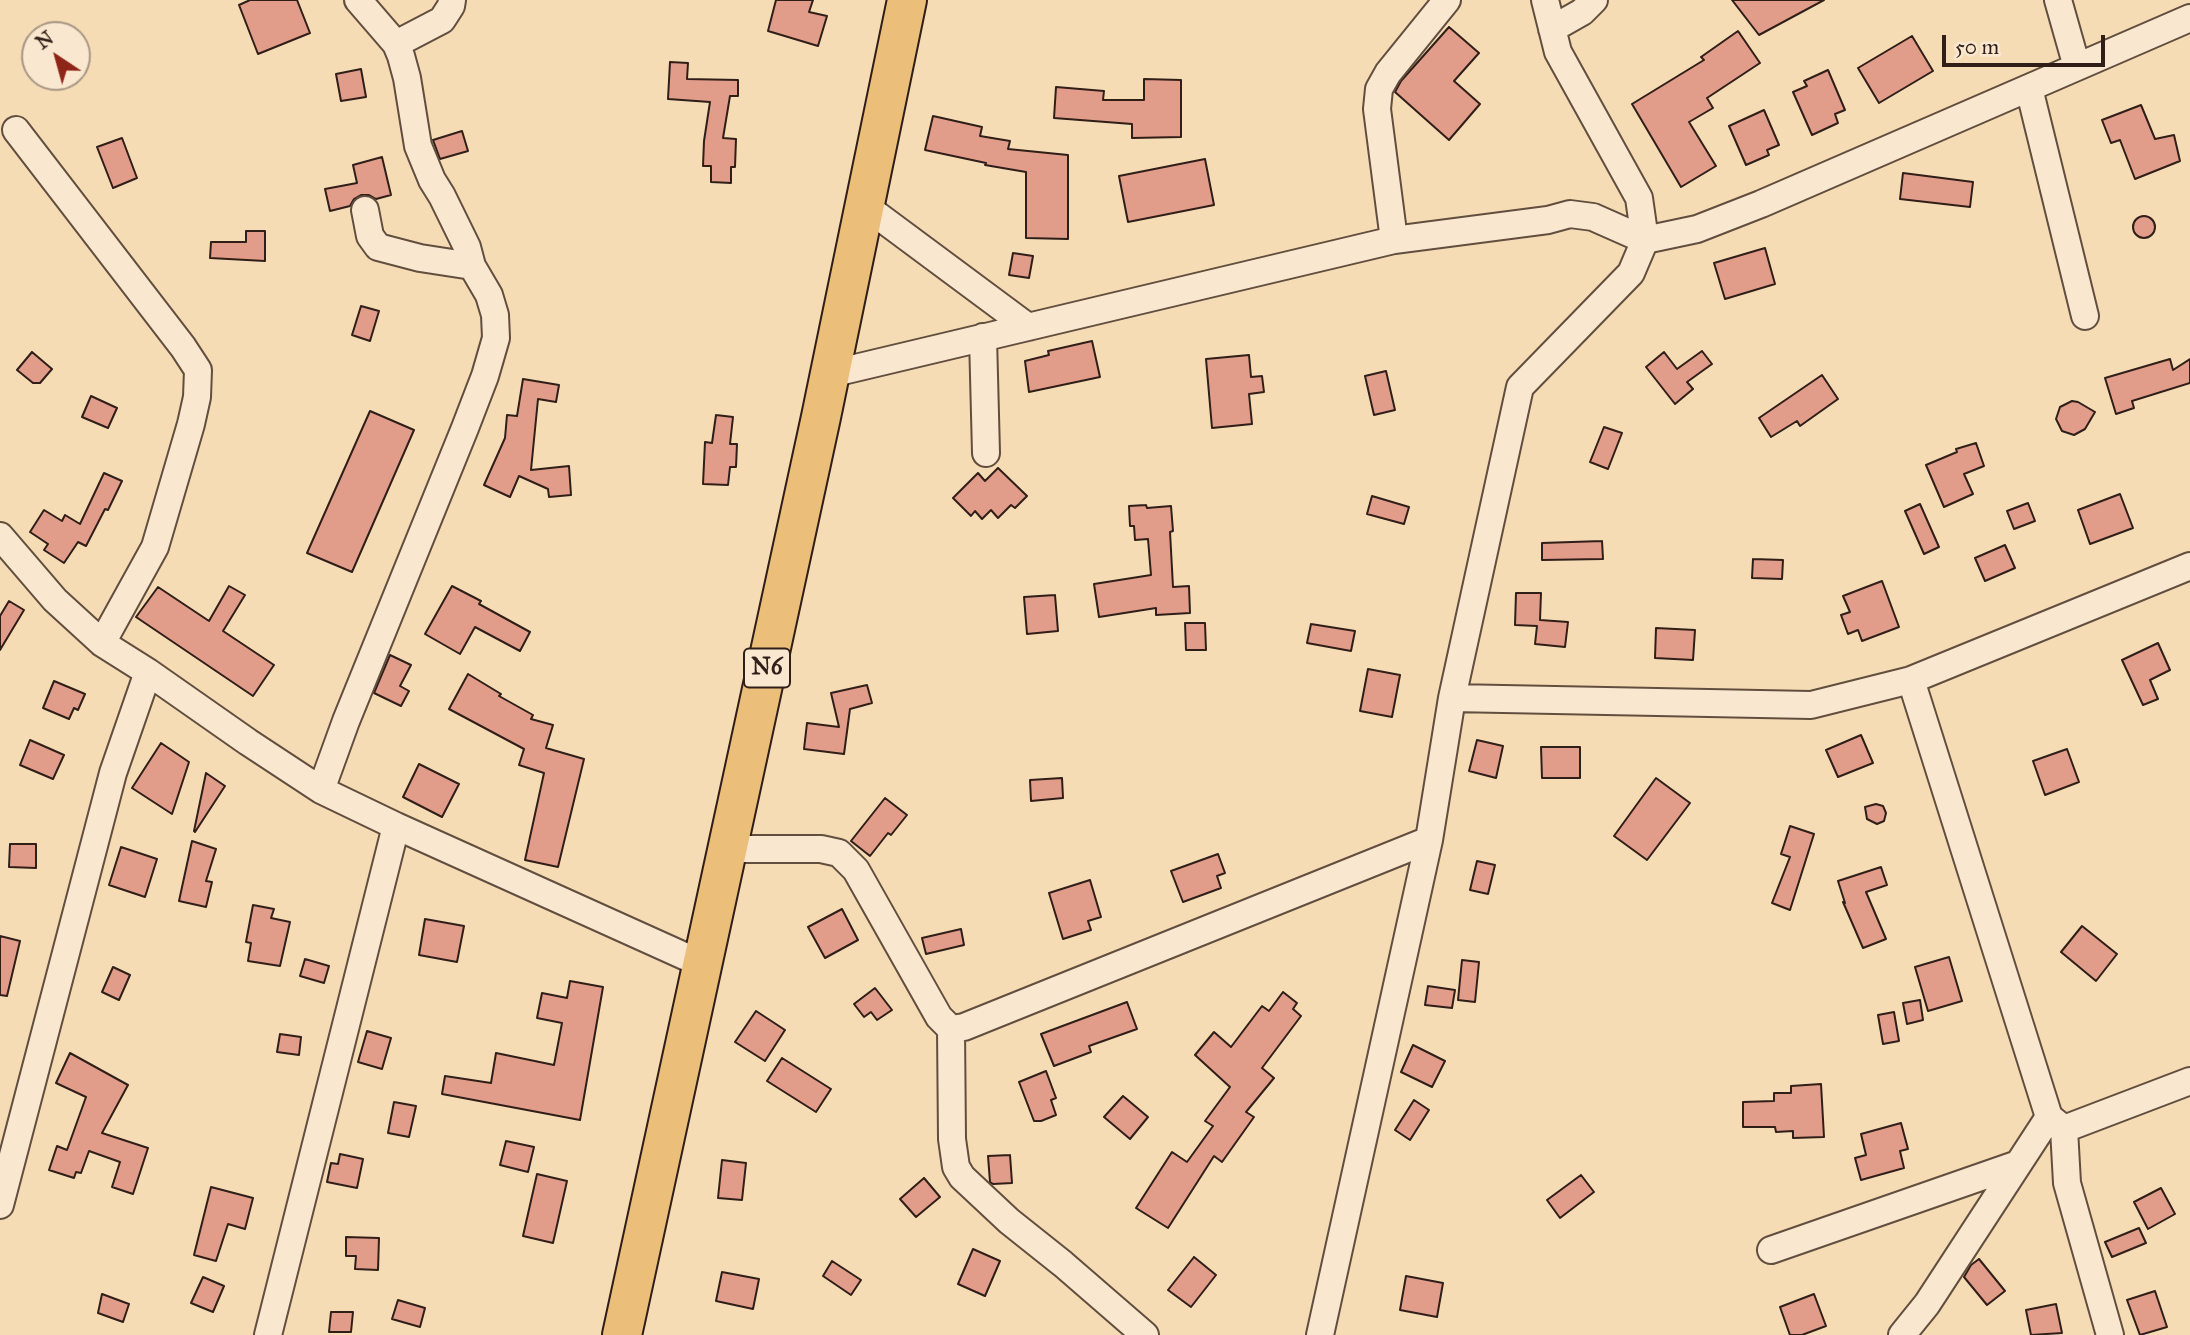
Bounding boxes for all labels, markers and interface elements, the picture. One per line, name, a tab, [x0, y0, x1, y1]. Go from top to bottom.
north arrow	[21, 21, 91, 91]
scale bar	[1945, 21, 2108, 65]
text: N	[31, 26, 58, 54]
text: 50 m	[1955, 34, 1999, 60]
road number: N6	[744, 648, 790, 688]

